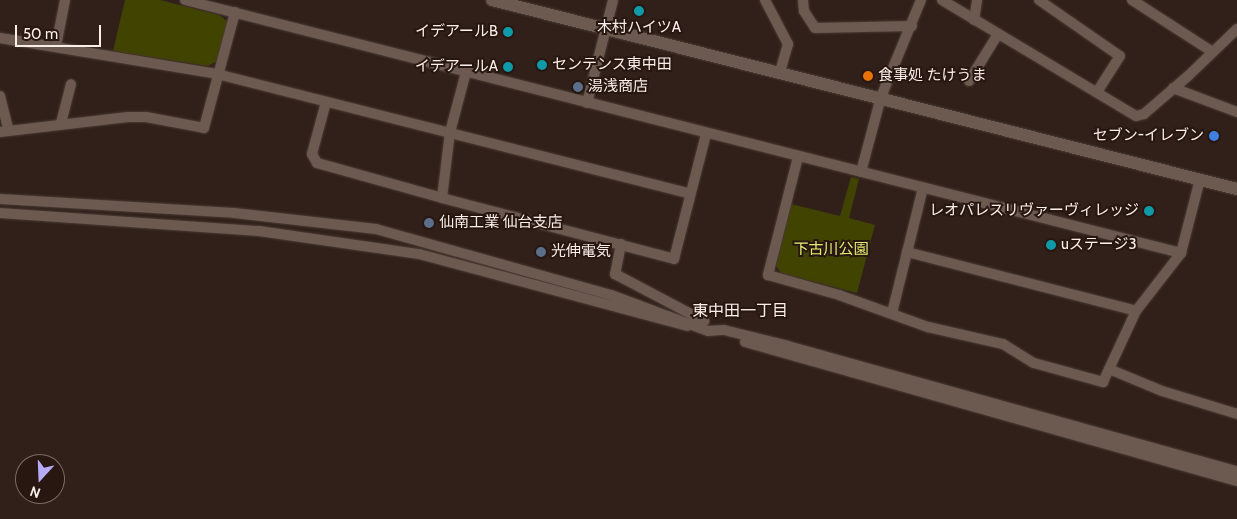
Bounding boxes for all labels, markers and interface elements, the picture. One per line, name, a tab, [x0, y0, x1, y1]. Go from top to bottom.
marker: 木村ハイツA	[633, 5, 645, 17]
scale bar	[18, 15, 104, 47]
place label: 木村ハイツA	[597, 19, 681, 37]
place label: イデアールB	[415, 23, 498, 41]
text: 50 m	[23, 25, 58, 43]
marker: イデアールB	[502, 26, 514, 38]
place label: センテンス東中田	[552, 56, 672, 74]
place label: イデアールA	[415, 58, 498, 76]
marker: センテンス東中田	[536, 59, 548, 71]
marker: イデアールA	[502, 61, 514, 73]
place label: 食事処 たけうま	[878, 67, 986, 85]
marker: 食事処 たけうま	[862, 70, 874, 82]
place label: 湯浅商店	[588, 78, 648, 96]
marker: 湯浅商店	[572, 81, 584, 93]
place label: セブン-イレブン	[1093, 127, 1204, 145]
marker: セブン-イレブン	[1208, 130, 1220, 142]
place label: レオパレスリヴァーヴィレッジ	[929, 202, 1139, 220]
marker: レオパレスリヴァーヴィレッジ	[1143, 205, 1155, 217]
place label: 仙南工業 仙台支店	[439, 214, 562, 232]
marker: 仙南工業 仙台支店	[423, 217, 435, 229]
place label: uステージ3	[1061, 236, 1137, 254]
marker: uステージ3	[1045, 239, 1057, 251]
park label: 下古川公園	[794, 241, 868, 259]
place label: 光伸電気	[551, 243, 611, 261]
marker: 光伸電気	[535, 246, 547, 258]
district label: 東中田一丁目	[692, 301, 788, 321]
north arrow	[15, 454, 65, 504]
text: N	[27, 482, 43, 502]

